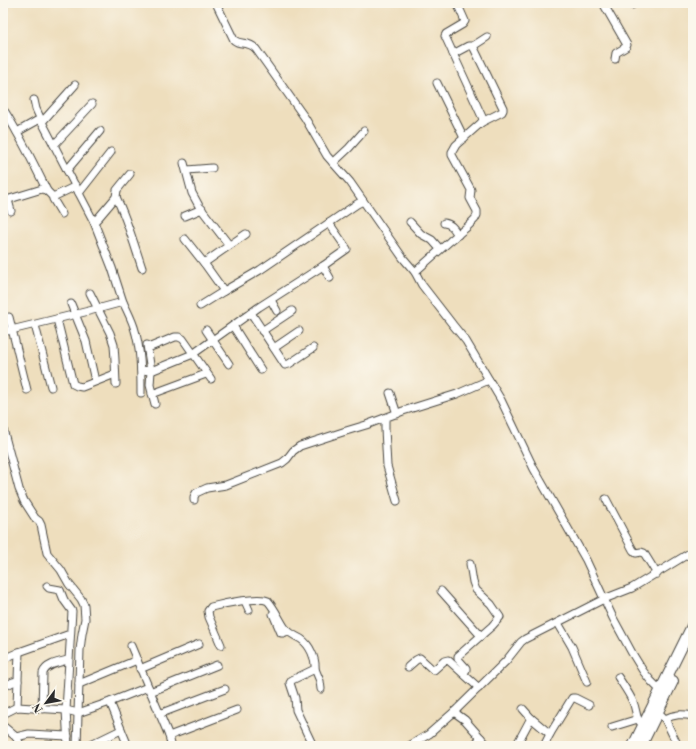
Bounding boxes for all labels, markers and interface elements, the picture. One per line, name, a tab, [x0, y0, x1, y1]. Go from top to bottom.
north arrow	[26, 683, 66, 723]
text: N	[30, 700, 47, 715]

